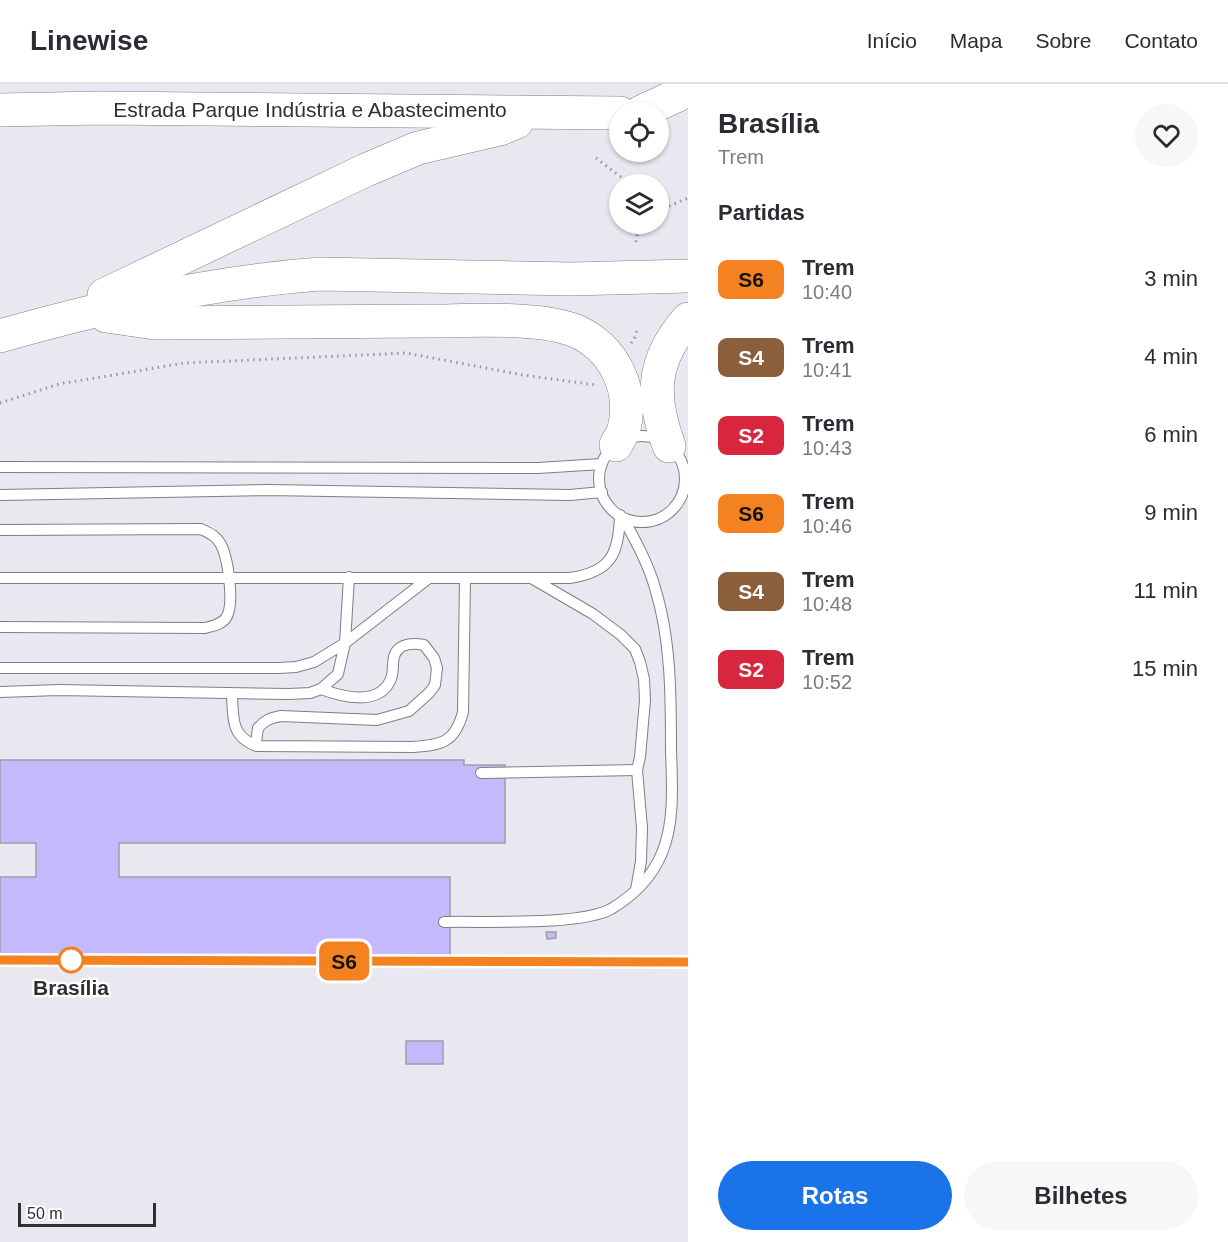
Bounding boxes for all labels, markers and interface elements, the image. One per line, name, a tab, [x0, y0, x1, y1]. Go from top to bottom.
text: Linewise	[30, 25, 148, 56]
text: Início	[867, 29, 917, 52]
text: Mapa	[950, 29, 1002, 52]
text: Sobre	[1035, 29, 1091, 52]
text: Contato	[1124, 29, 1198, 52]
street label: Estrada Parque Indústria e Abastecimento	[113, 98, 507, 121]
map controls	[609, 102, 669, 234]
button: locate	[609, 102, 669, 162]
button: heart	[1135, 104, 1198, 167]
text: Brasília	[718, 108, 819, 139]
text: Trem	[718, 146, 764, 168]
button: layers	[609, 174, 669, 234]
text: Partidas	[718, 200, 805, 225]
text: Trem	[802, 255, 855, 280]
text: 3 min	[1144, 266, 1198, 291]
text: S6	[738, 268, 764, 291]
text: 10:40	[802, 281, 852, 303]
text: Trem	[802, 333, 855, 358]
text: 4 min	[1144, 344, 1198, 369]
text: S4	[738, 346, 764, 369]
text: 10:41	[802, 359, 852, 381]
text: Trem	[802, 411, 855, 436]
text: 6 min	[1144, 422, 1198, 447]
text: S2	[738, 424, 764, 447]
text: 10:43	[802, 437, 852, 459]
text: Trem	[802, 489, 855, 514]
text: 9 min	[1144, 500, 1198, 525]
text: S6	[738, 502, 764, 525]
text: 10:46	[802, 515, 852, 537]
text: Trem	[802, 567, 855, 592]
text: 11 min	[1134, 578, 1198, 603]
text: S4	[738, 580, 764, 603]
text: 10:48	[802, 593, 852, 615]
text: Trem	[802, 645, 855, 670]
text: 15 min	[1132, 656, 1198, 681]
text: S2	[738, 658, 764, 681]
text: 10:52	[802, 671, 852, 693]
line badge: S6	[317, 942, 371, 980]
marker: Brasília	[58, 947, 84, 973]
text: S6	[331, 950, 357, 973]
place label: Brasília	[33, 976, 109, 999]
button: Rotas	[718, 1161, 952, 1230]
button: Bilhetes	[964, 1161, 1198, 1230]
scale bar	[18, 1200, 156, 1228]
text: 50 m	[27, 1205, 63, 1222]

